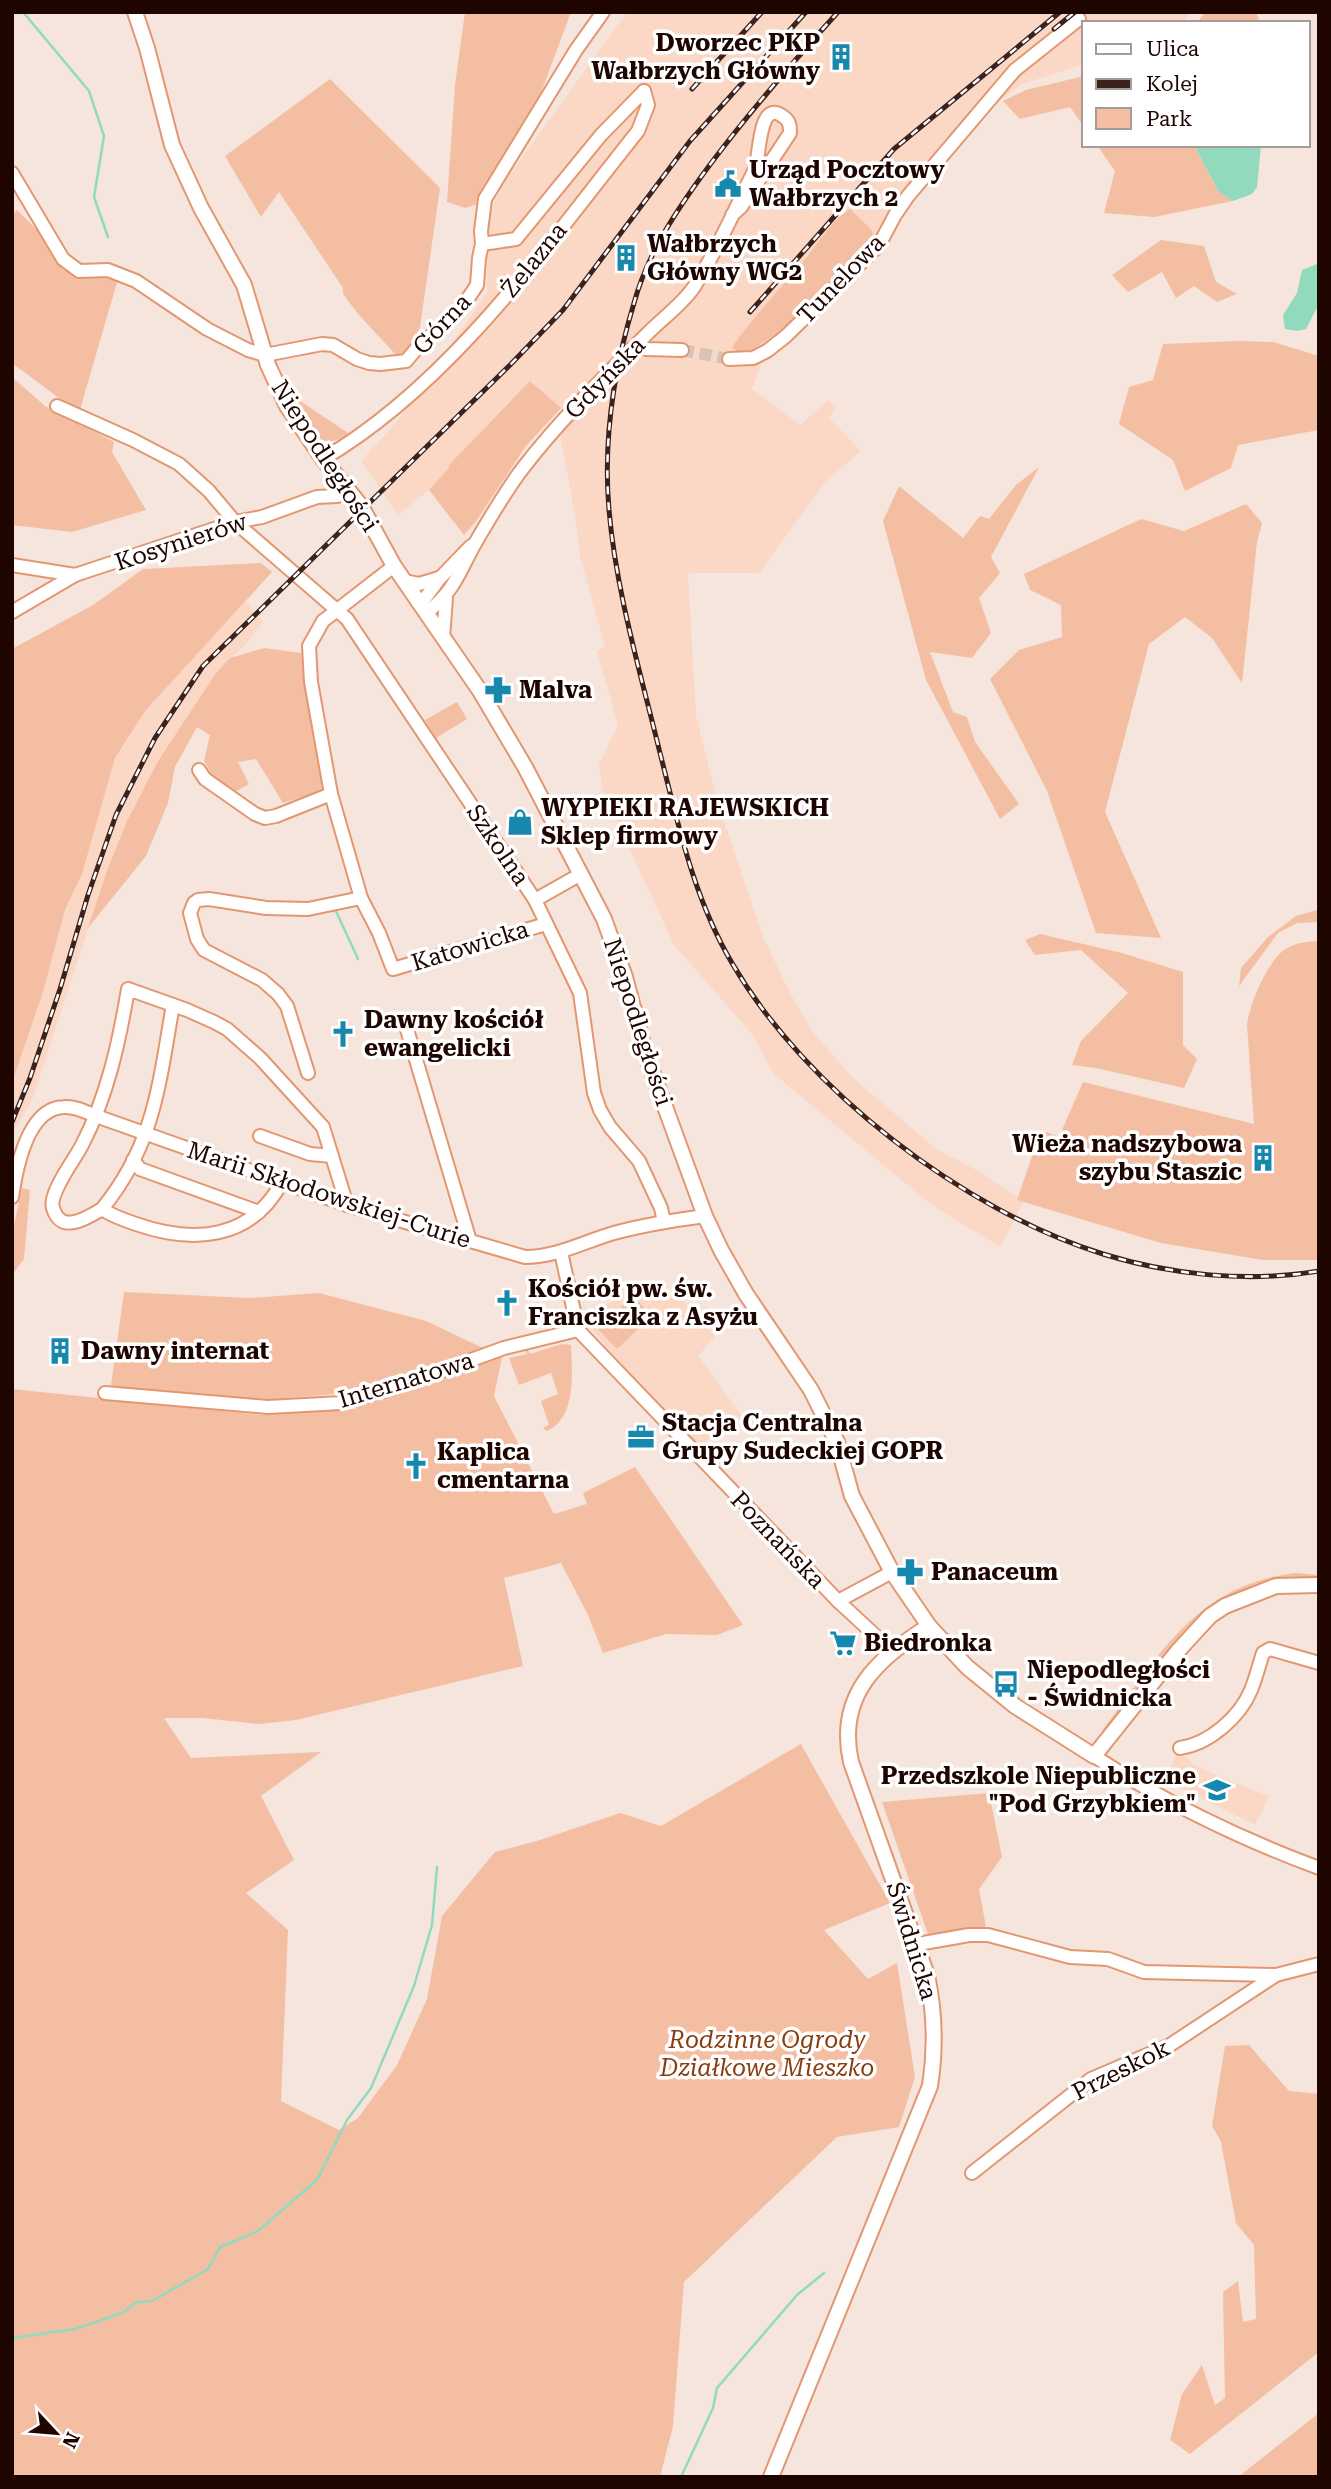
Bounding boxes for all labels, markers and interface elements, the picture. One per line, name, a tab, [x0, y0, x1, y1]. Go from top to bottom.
legend	[1082, 21, 1310, 147]
place label: Dworzec PKP Wałbrzych Główny	[591, 29, 820, 85]
text: Ulica	[1146, 37, 1200, 61]
building icon: Dworzec PKP Wałbrzych Główny	[826, 42, 856, 72]
text: Kolej	[1146, 72, 1198, 96]
text: Park	[1146, 107, 1192, 131]
place label: Urząd Pocztowy Wałbrzych 2	[749, 156, 945, 212]
public building icon: Urząd Pocztowy Wałbrzych 2	[713, 169, 743, 199]
street label: Żelazna	[495, 216, 573, 303]
street label: Tunelowa	[792, 228, 890, 330]
place label: Wałbrzych Główny WG2	[647, 230, 802, 286]
building icon: Wałbrzych Główny WG2	[611, 243, 641, 273]
street label: Górna	[407, 288, 477, 360]
street label: Gdyńska	[559, 331, 651, 425]
street label: Niepodległości	[266, 375, 384, 537]
street label: Kosynierów	[111, 507, 251, 577]
pharmacy icon: Malva	[483, 675, 513, 705]
place label: Malva	[519, 676, 592, 704]
place label: WYPIEKI RAJEWSKICH Sklep firmowy	[541, 794, 829, 850]
street label: Szkolna	[461, 799, 535, 891]
shop icon: WYPIEKI RAJEWSKICH Sklep firmowy	[505, 807, 535, 837]
street label: Katowicka	[408, 915, 532, 977]
street label: Niepodległości	[598, 935, 678, 1110]
place label: Dawny kościół ewangelicki	[364, 1006, 544, 1062]
church icon: Dawny kościół ewangelicki	[328, 1019, 358, 1049]
place label: Wieża nadszybowa szybu Staszic	[1012, 1130, 1242, 1186]
street label: Marii Skłodowskiej-Curie	[184, 1136, 474, 1254]
building icon: Wieża nadszybowa szybu Staszic	[1248, 1143, 1278, 1173]
place label: Kościół pw. św. Franciszka z Asyżu	[528, 1275, 758, 1331]
church icon: Kościół pw. św. Franciszka z Asyżu	[492, 1288, 522, 1318]
building icon: Dawny internat	[45, 1336, 75, 1366]
place label: Dawny internat	[81, 1337, 269, 1365]
street label: Internatowa	[335, 1346, 477, 1414]
place label: Stacja Centralna Grupy Sudeckiej GOPR	[662, 1409, 943, 1465]
office icon: Stacja Centralna Grupy Sudeckiej GOPR	[626, 1422, 656, 1452]
place label: Kaplica cmentarna	[437, 1438, 569, 1494]
church icon: Kaplica cmentarna	[401, 1451, 431, 1481]
street label: Poznańska	[725, 1486, 831, 1594]
pharmacy icon: Panaceum	[895, 1557, 925, 1587]
place label: Panaceum	[931, 1558, 1058, 1586]
supermarket icon: Biedronka	[828, 1628, 858, 1658]
place label: Biedronka	[864, 1629, 992, 1657]
place label: Niepodległości - Świdnicka	[1027, 1656, 1210, 1712]
bus stop icon: Niepodległości - Świdnicka	[991, 1669, 1021, 1699]
place label: Przedszkole Niepubliczne "Pod Grzybkiem"	[881, 1762, 1196, 1818]
school or university icon: Przedszkole Niepubliczne "Pod Grzybkiem"	[1202, 1775, 1232, 1805]
street label: Świdnicka	[881, 1878, 944, 2003]
park label: Rodzinne Ogrody Działkowe Mieszko	[659, 2026, 874, 2082]
street label: Przeskok	[1068, 2034, 1174, 2106]
north arrow	[21, 2398, 91, 2468]
text: N	[57, 2429, 84, 2452]

